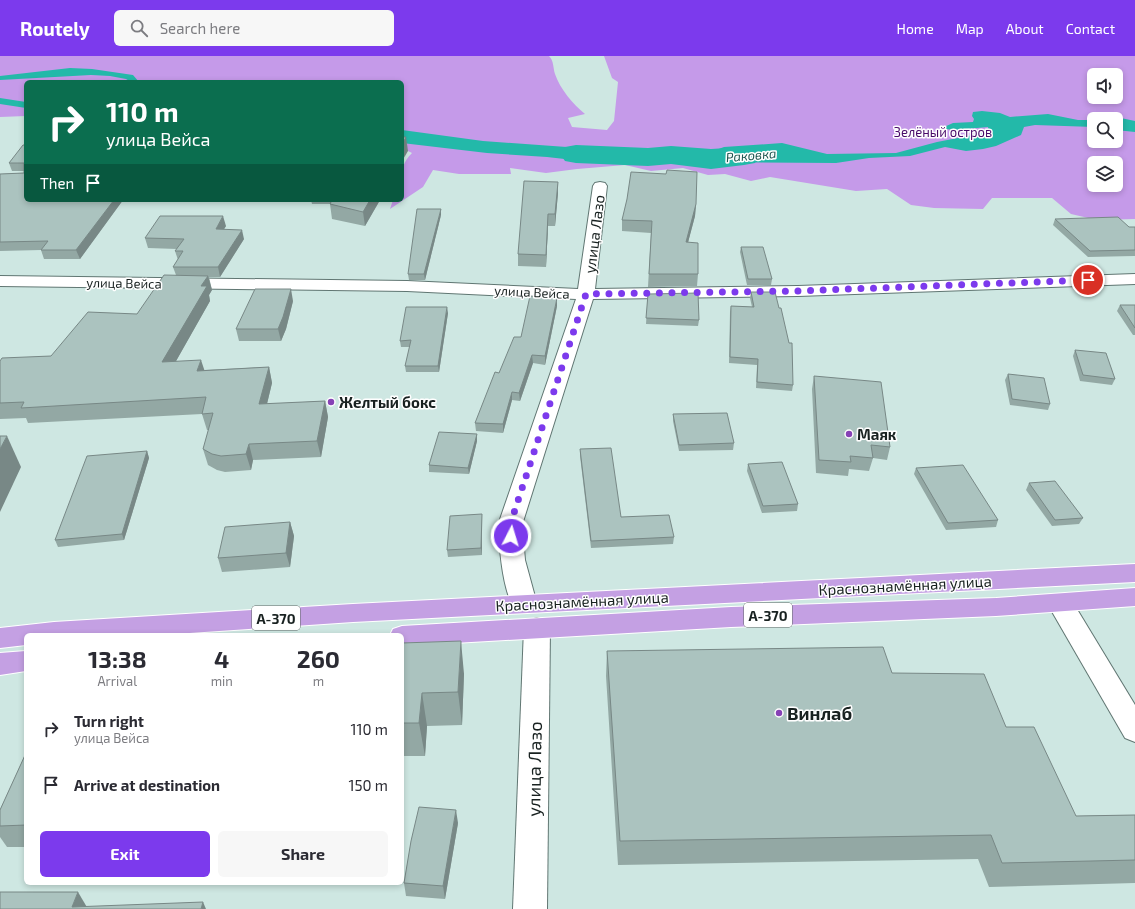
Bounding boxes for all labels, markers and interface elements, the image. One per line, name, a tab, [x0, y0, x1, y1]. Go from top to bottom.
search box	[114, 10, 394, 46]
text: Routely	[20, 17, 90, 40]
icon: search	[128, 17, 150, 39]
text: Search here	[160, 19, 240, 37]
text: Home	[897, 20, 934, 37]
text: Map	[956, 20, 984, 37]
text: About	[1006, 20, 1044, 37]
text: Contact	[1066, 20, 1115, 37]
map controls	[1087, 68, 1123, 192]
button: sound	[1087, 68, 1123, 104]
text: 110 m	[106, 94, 179, 128]
icon: right	[40, 96, 92, 148]
button: search	[1087, 112, 1123, 148]
park label: Зелёный остров	[894, 124, 992, 140]
text: улица Вейса	[106, 128, 211, 150]
water label: Раковка	[725, 145, 777, 165]
button: layers	[1087, 156, 1123, 192]
icon: arrive	[82, 172, 104, 194]
text: Then	[40, 174, 74, 192]
street label: улица Лазо	[580, 194, 609, 275]
pin	[1071, 263, 1105, 297]
icon: arrive	[1077, 269, 1099, 291]
street label: улица Вейса	[86, 274, 162, 292]
street label: улица Вейса	[494, 282, 570, 302]
place label: Желтый бокс	[339, 393, 436, 411]
marker: Желтый бокс	[326, 397, 336, 407]
place label: Маяк	[857, 425, 897, 443]
marker: Маяк	[844, 429, 854, 439]
position arrow	[490, 515, 532, 557]
street label: Краснознамённая улица	[818, 571, 992, 600]
street label: Краснознамённая улица	[495, 587, 669, 616]
road number: А-370	[744, 603, 792, 627]
road number: А-370	[252, 606, 300, 630]
text: 13:38	[88, 644, 147, 673]
text: 4	[214, 644, 229, 673]
text: 260	[297, 644, 340, 673]
text: Arrival	[98, 673, 137, 689]
text: min	[211, 673, 233, 689]
text: m	[313, 673, 324, 689]
place label: Винлаб	[787, 702, 852, 724]
marker: Винлаб	[774, 708, 784, 718]
text: Turn right	[74, 712, 144, 730]
icon: right	[40, 718, 62, 740]
text: 110 m	[351, 720, 388, 738]
street label: улица Лазо	[522, 721, 546, 817]
text: улица Вейса	[74, 730, 150, 746]
icon: arrive	[40, 774, 62, 796]
text: Arrive at destination	[74, 776, 220, 794]
text: 150 m	[348, 776, 388, 794]
button: Exit	[40, 831, 210, 877]
button: Share	[218, 831, 388, 877]

